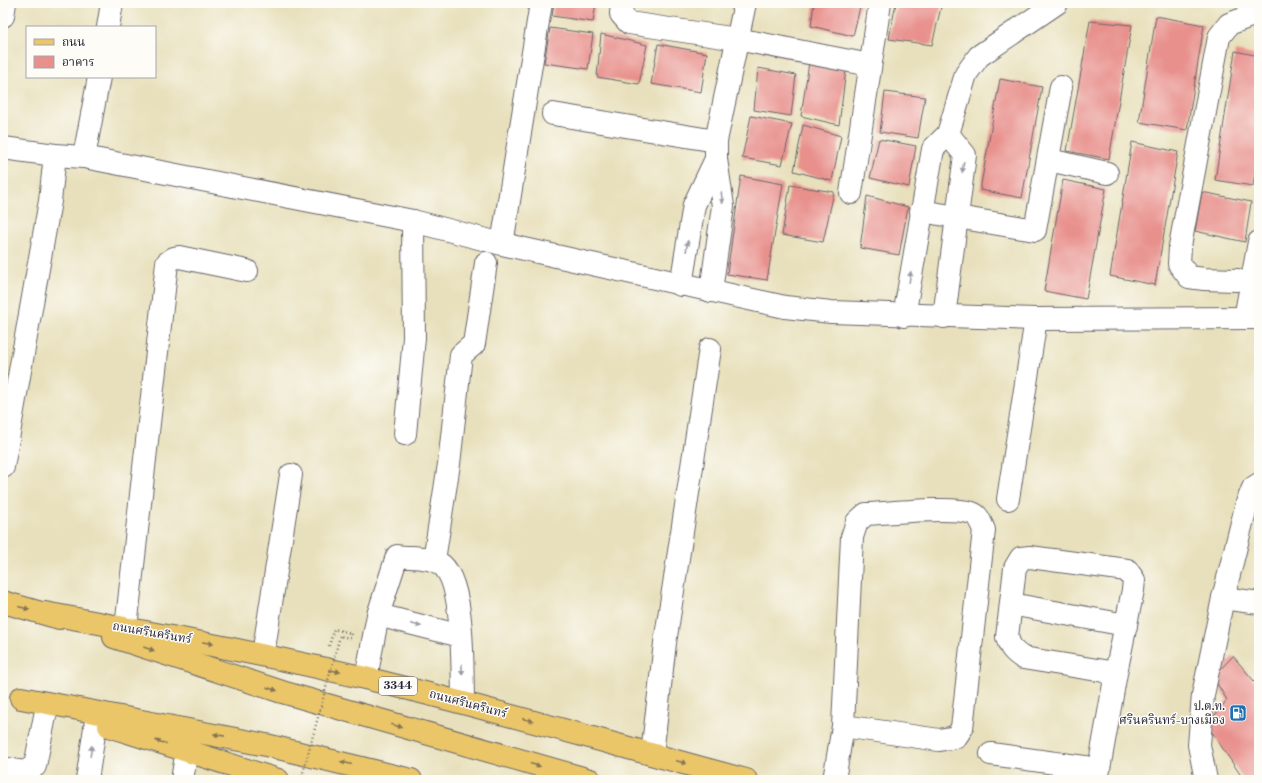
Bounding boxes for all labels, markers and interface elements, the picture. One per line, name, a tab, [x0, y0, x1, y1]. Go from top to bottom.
legend	[26, 26, 156, 78]
text: ถนน	[62, 35, 85, 50]
text: อาคาร	[62, 55, 94, 70]
one-way arrow	[960, 161, 966, 173]
one-way arrow	[719, 191, 725, 204]
one-way arrow	[684, 240, 690, 252]
one-way arrow	[907, 271, 913, 283]
one-way arrow	[18, 605, 30, 611]
street label: ถนนศรีนครินทร์	[111, 619, 193, 647]
one-way arrow	[409, 622, 422, 628]
one-way arrow	[202, 641, 214, 647]
one-way arrow	[143, 646, 155, 652]
one-way arrow	[459, 663, 465, 676]
one-way arrow	[329, 668, 341, 674]
road number: 3344	[379, 677, 417, 695]
street label: ถนนศรีนครินทร์	[427, 686, 509, 722]
one-way arrow	[266, 687, 278, 693]
place label: ป.ต.ท. ศรีนครินทร์-บางเมือง	[1119, 699, 1225, 728]
fuel station icon: ป.ต.ท. ศรีนครินทร์-บางเมือง	[1228, 703, 1248, 723]
one-way arrow	[522, 718, 535, 724]
one-way arrow	[391, 723, 403, 729]
one-way arrow	[213, 732, 225, 738]
one-way arrow	[155, 739, 167, 745]
one-way arrow	[88, 745, 94, 757]
one-way arrow	[675, 759, 687, 765]
one-way arrow	[340, 760, 352, 766]
one-way arrow	[530, 762, 542, 768]

